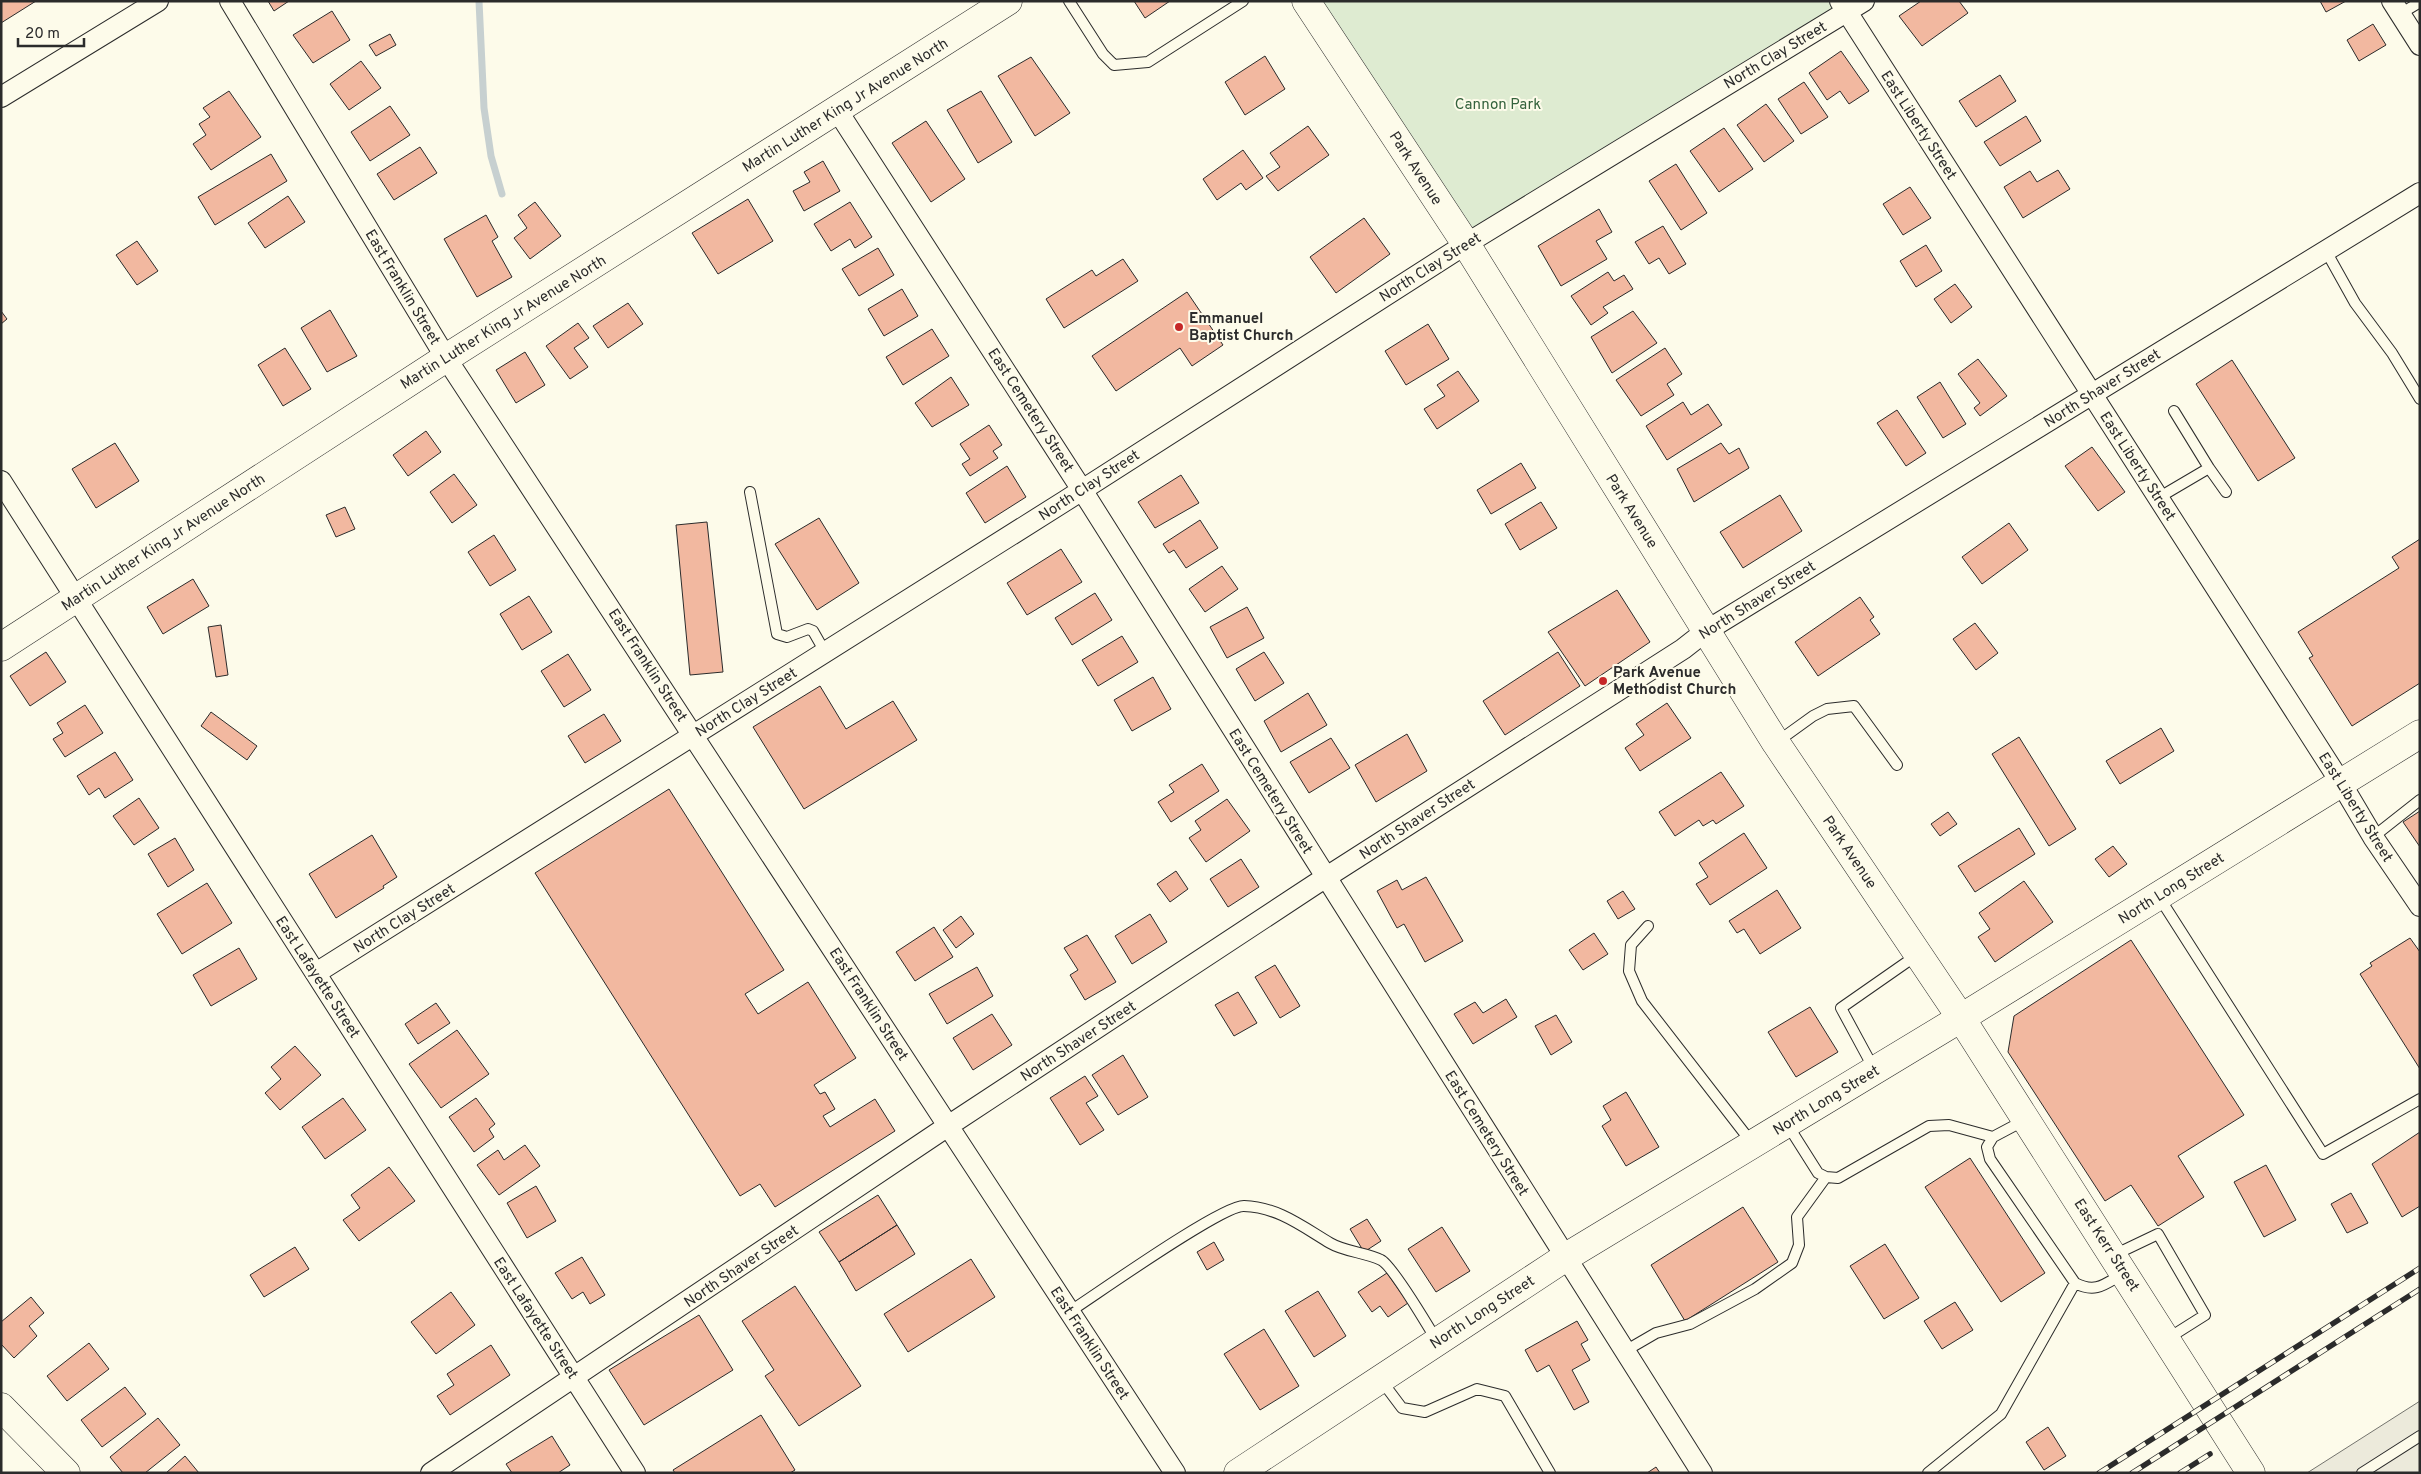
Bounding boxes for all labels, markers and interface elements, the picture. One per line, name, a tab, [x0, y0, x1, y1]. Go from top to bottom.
scale bar	[18, 15, 84, 47]
street label: North Clay Street	[1721, 18, 1831, 94]
text: 20 m	[25, 25, 60, 44]
street label: Martin Luther King Jr Avenue North	[739, 35, 952, 178]
street label: East Liberty Street	[1875, 68, 1960, 184]
park label: Cannon Park	[1455, 96, 1541, 115]
street label: Park Avenue	[1384, 128, 1446, 209]
street label: East Franklin Street	[360, 227, 444, 349]
street label: North Clay Street	[1376, 229, 1485, 307]
street label: Martin Luther King Jr Avenue North	[397, 252, 610, 395]
place label: Emmanuel Baptist Church	[1189, 310, 1293, 346]
marker: Emmanuel Baptist Church	[1173, 321, 1185, 333]
street label: East Cemetery Street	[983, 345, 1077, 476]
street label: North Shaver Street	[2041, 346, 2165, 433]
street label: East Liberty Street	[2094, 409, 2179, 525]
street label: North Clay Street	[1036, 447, 1144, 526]
street label: Martin Luther King Jr Avenue North	[58, 470, 269, 616]
street label: Park Avenue	[1600, 471, 1661, 552]
street label: North Shaver Street	[1696, 558, 1820, 645]
street label: East Franklin Street	[603, 606, 690, 726]
street label: North Clay Street	[692, 664, 801, 742]
place label: Park Avenue Methodist Church	[1613, 664, 1736, 700]
marker: Park Avenue Methodist Church	[1597, 675, 1609, 687]
street label: East Cemetery Street	[1223, 726, 1316, 858]
street label: East Liberty Street	[2313, 749, 2396, 866]
street label: North Shaver Street	[1356, 776, 1479, 865]
street label: Park Avenue	[1817, 813, 1880, 893]
street label: North Long Street	[2115, 849, 2228, 929]
street label: North Clay Street	[350, 880, 459, 958]
street label: East Lafayette Street	[270, 913, 363, 1042]
street label: East Franklin Street	[824, 945, 911, 1065]
street label: North Shaver Street	[1017, 998, 1140, 1087]
street label: North Long Street	[1770, 1062, 1884, 1141]
street label: East Cemetery Street	[1439, 1068, 1532, 1200]
street label: East Kerr Street	[2069, 1196, 2143, 1296]
street label: North Shaver Street	[681, 1222, 803, 1313]
street label: East Lafayette Street	[488, 1254, 581, 1383]
street label: North Long Street	[1427, 1272, 1539, 1354]
street label: East Franklin Street	[1045, 1284, 1132, 1404]

